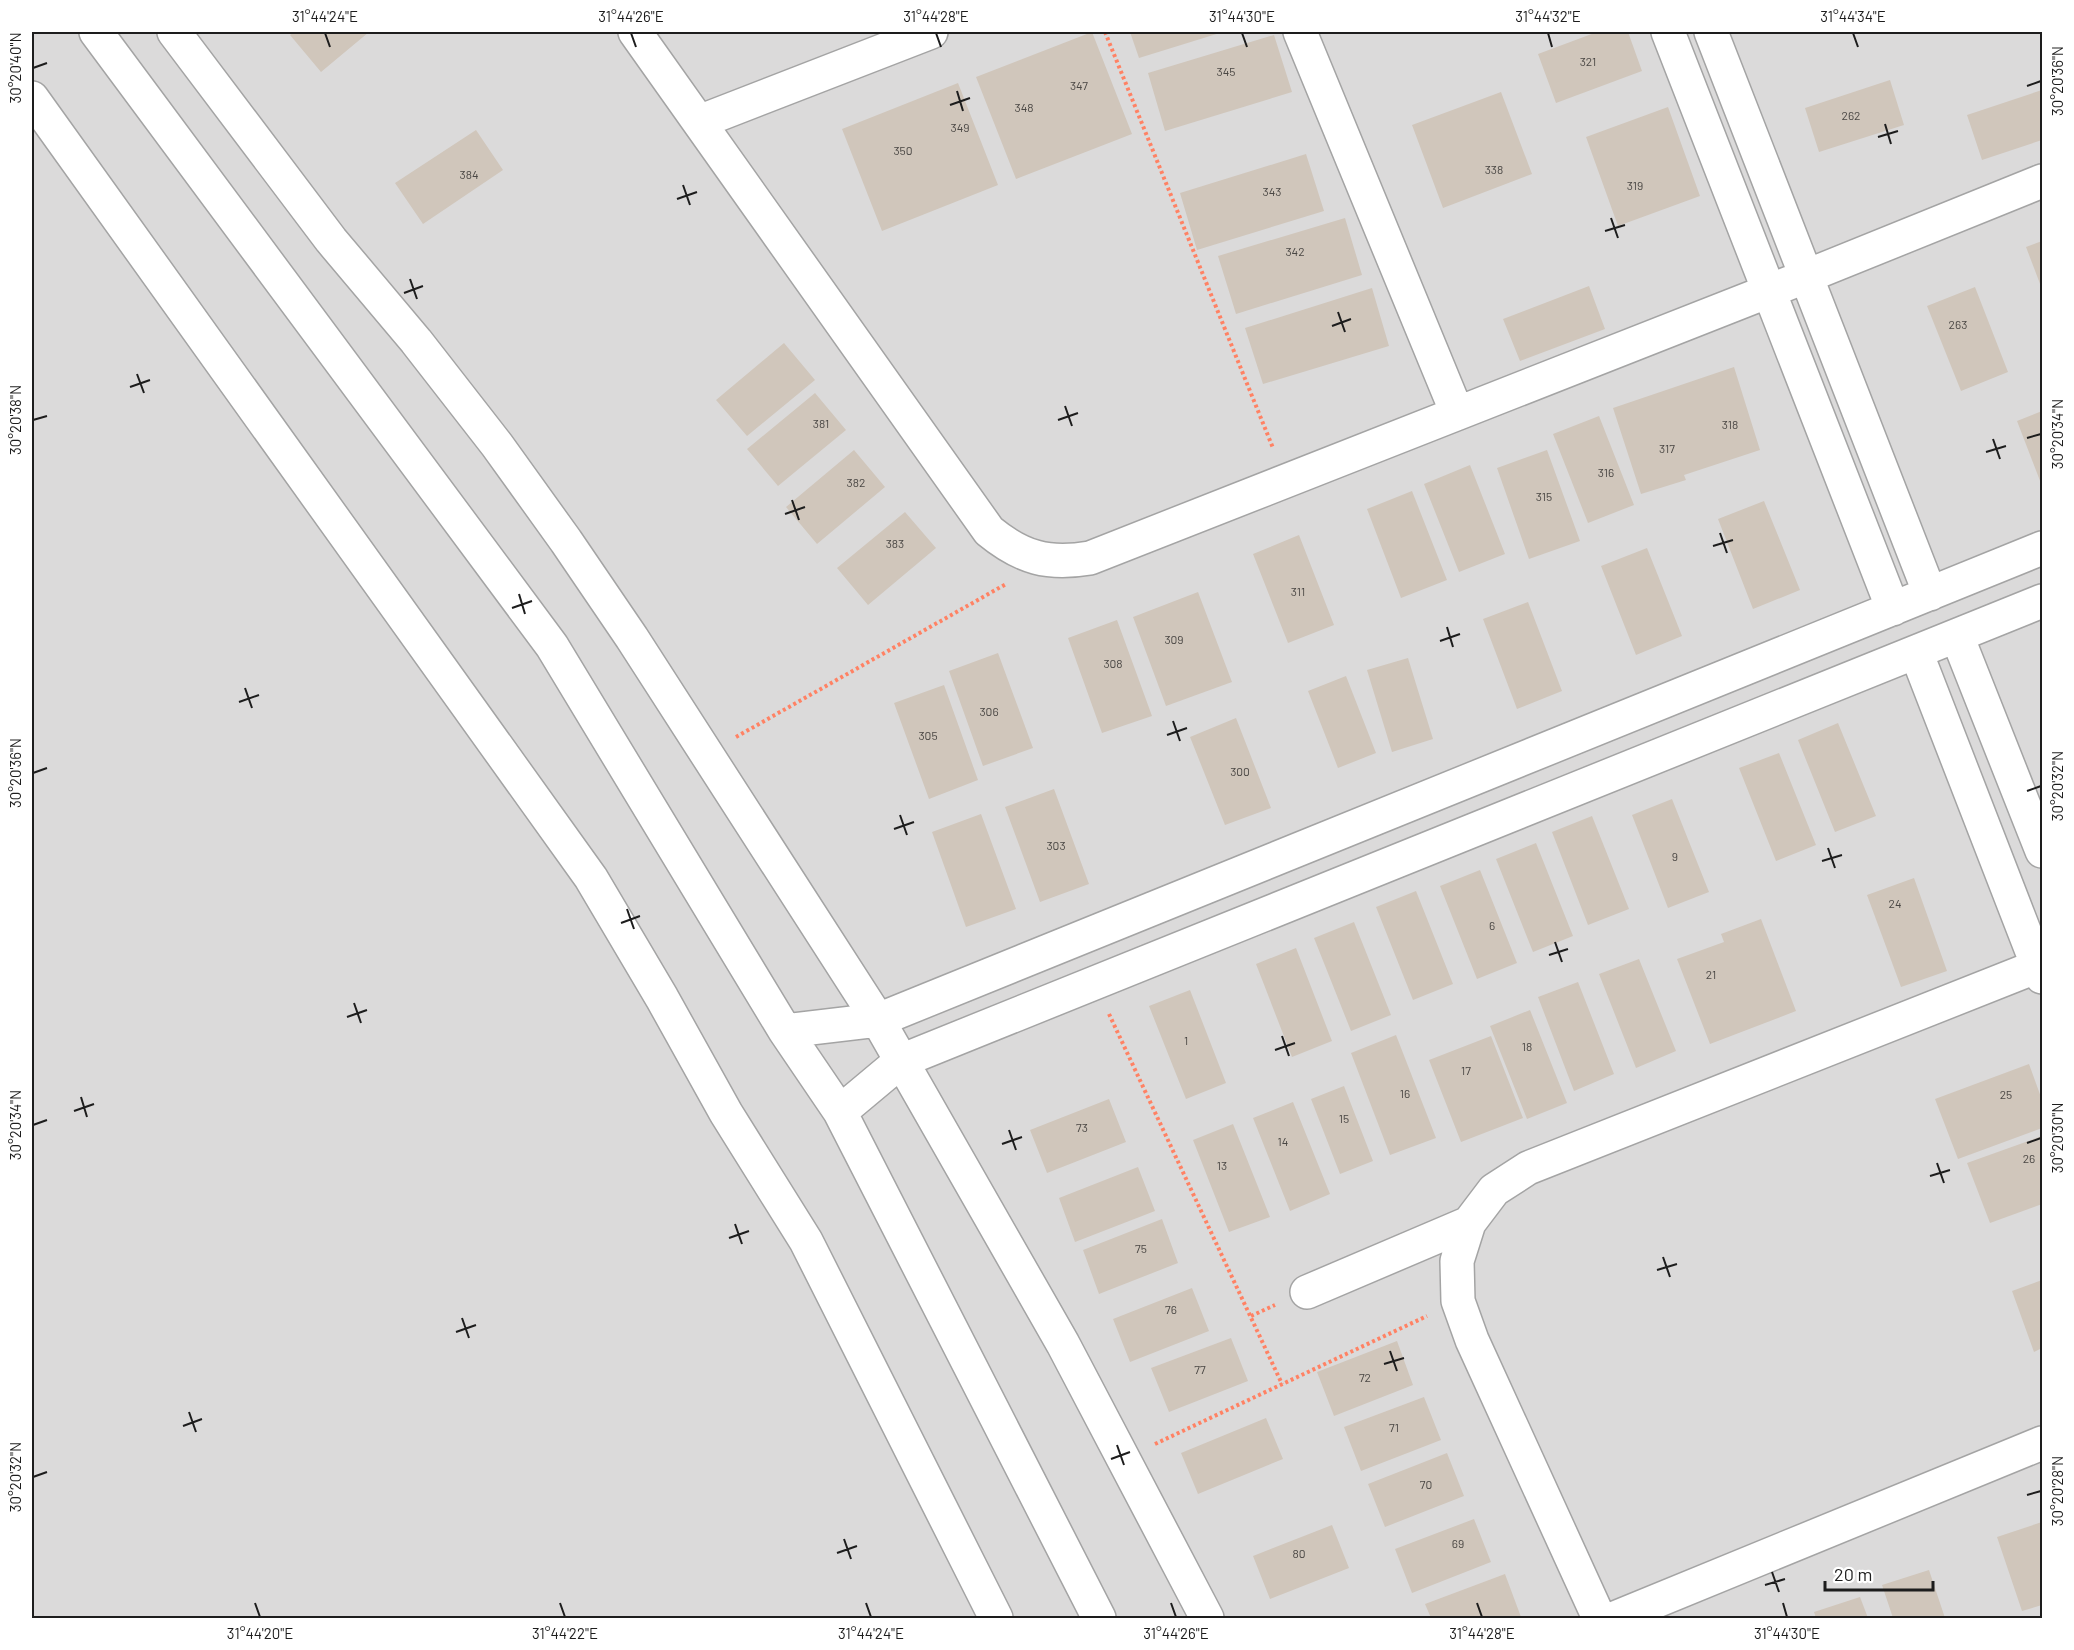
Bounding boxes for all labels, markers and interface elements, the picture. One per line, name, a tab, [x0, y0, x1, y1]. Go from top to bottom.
text: 31°44'24"E	[292, 7, 358, 25]
text: 31°44'26"E	[598, 7, 664, 25]
text: 31°44'28"E	[903, 7, 969, 25]
text: 31°44'30"E	[1209, 7, 1275, 25]
text: 31°44'32"E	[1515, 7, 1581, 25]
text: 31°44'34"E	[1820, 7, 1886, 25]
text: 30°20'40"N	[6, 32, 24, 104]
text: 30°20'36"N	[2048, 46, 2066, 116]
house number: 321	[1580, 54, 1596, 68]
house number: 345	[1217, 64, 1235, 78]
house number: 347	[1070, 78, 1088, 92]
house number: 348	[1014, 100, 1034, 114]
house number: 262	[1841, 108, 1861, 122]
house number: 349	[950, 120, 970, 134]
house number: 350	[893, 143, 913, 157]
house number: 338	[1485, 162, 1503, 176]
house number: 384	[459, 167, 479, 181]
house number: 319	[1627, 178, 1643, 192]
house number: 343	[1263, 184, 1281, 198]
house number: 342	[1285, 244, 1305, 258]
house number: 263	[1949, 317, 1967, 331]
text: 30°20'38"N	[6, 385, 24, 455]
text: 30°20'34"N	[2048, 399, 2066, 469]
house number: 381	[813, 416, 829, 430]
house number: 318	[1722, 417, 1738, 431]
house number: 317	[1659, 441, 1675, 455]
house number: 316	[1598, 465, 1614, 479]
house number: 382	[847, 475, 865, 489]
house number: 315	[1536, 489, 1552, 503]
house number: 383	[886, 536, 904, 550]
house number: 311	[1291, 584, 1305, 598]
house number: 309	[1164, 632, 1184, 646]
house number: 308	[1103, 656, 1123, 670]
house number: 306	[979, 704, 999, 718]
house number: 305	[918, 728, 938, 742]
text: 30°20'36"N	[6, 738, 24, 808]
text: 30°20'32"N	[2048, 751, 2066, 821]
house number: 300	[1230, 764, 1250, 778]
house number: 303	[1046, 838, 1066, 852]
house number: 9	[1672, 849, 1678, 863]
house number: 24	[1888, 896, 1902, 910]
house number: 6	[1489, 918, 1495, 932]
house number: 21	[1706, 967, 1716, 981]
house number: 1	[1184, 1033, 1188, 1047]
house number: 18	[1522, 1039, 1532, 1053]
house number: 17	[1461, 1063, 1471, 1077]
house number: 16	[1400, 1086, 1410, 1100]
house number: 25	[2000, 1087, 2012, 1101]
text: 30°20'34"N	[6, 1090, 24, 1160]
text: 30°20'30"N	[2048, 1103, 2066, 1173]
house number: 15	[1339, 1111, 1349, 1125]
house number: 73	[1076, 1120, 1088, 1134]
house number: 14	[1278, 1134, 1288, 1148]
house number: 26	[2023, 1151, 2035, 1165]
house number: 13	[1217, 1158, 1227, 1172]
house number: 75	[1135, 1241, 1147, 1255]
house number: 76	[1165, 1302, 1177, 1316]
house number: 77	[1194, 1362, 1206, 1376]
house number: 72	[1359, 1370, 1371, 1384]
house number: 71	[1389, 1420, 1399, 1434]
text: 30°20'32"N	[6, 1442, 24, 1512]
text: 30°20'28"N	[2048, 1456, 2066, 1526]
house number: 70	[1420, 1477, 1432, 1491]
house number: 69	[1452, 1536, 1464, 1550]
house number: 80	[1292, 1546, 1306, 1560]
scale bar	[1825, 1554, 1933, 1592]
text: 20 m	[1834, 1563, 1872, 1585]
text: 31°44'20"E	[227, 1624, 293, 1642]
text: 31°44'22"E	[532, 1624, 598, 1642]
text: 31°44'24"E	[838, 1624, 904, 1642]
text: 31°44'26"E	[1143, 1624, 1209, 1642]
text: 31°44'28"E	[1449, 1624, 1515, 1642]
text: 31°44'30"E	[1754, 1624, 1820, 1642]

